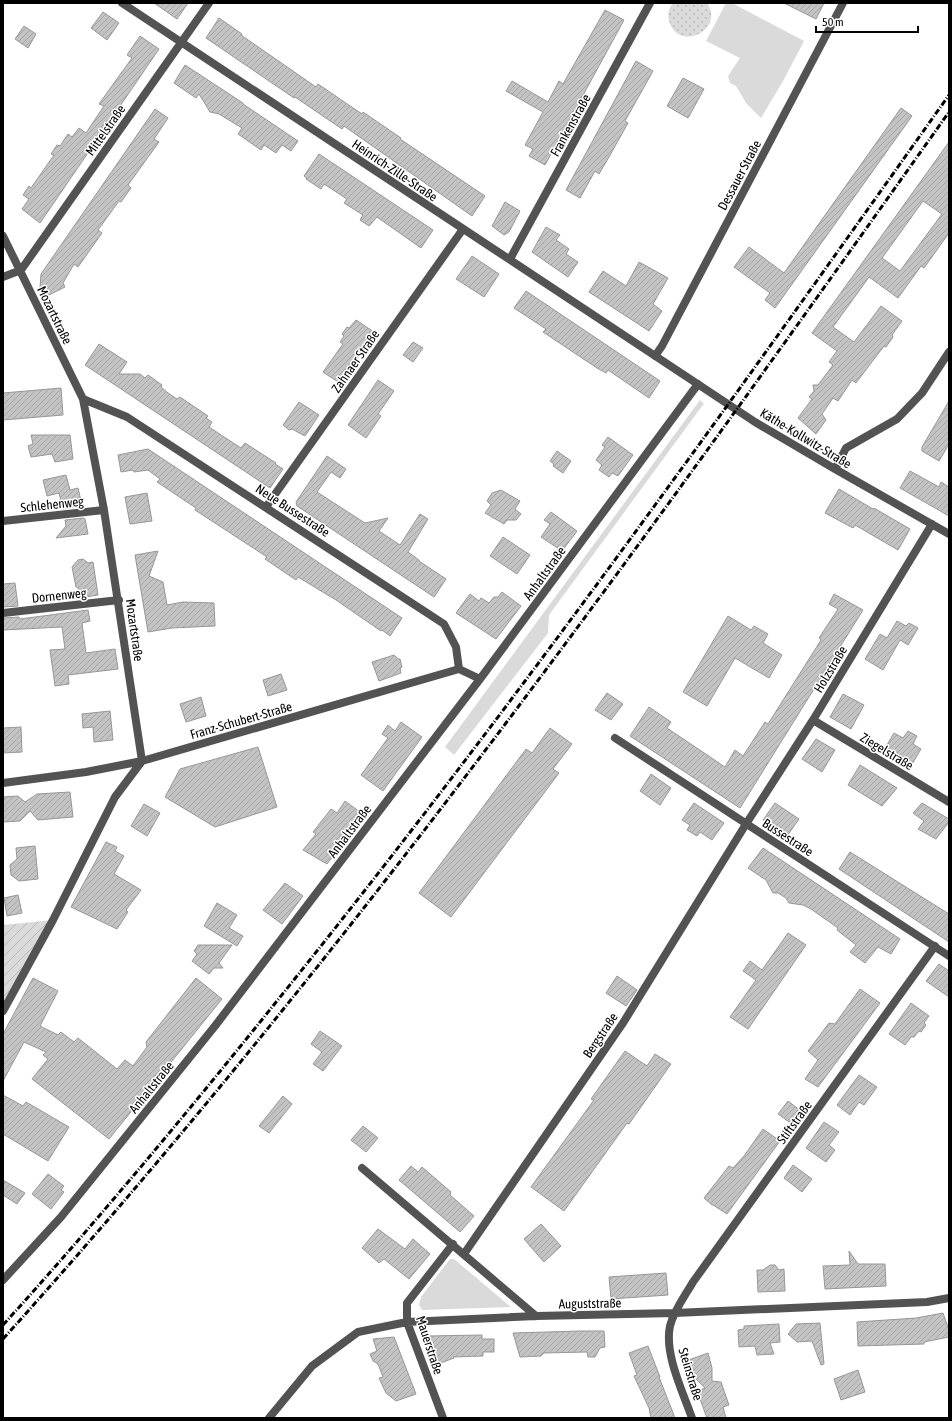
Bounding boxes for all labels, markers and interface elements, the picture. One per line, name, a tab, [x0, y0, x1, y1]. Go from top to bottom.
scale bar	[816, 8, 918, 34]
text: 50 m	[822, 15, 844, 29]
street label: Frankenstraße	[547, 92, 594, 159]
street label: Mittelstraße	[83, 102, 128, 158]
street label: Heinrich-Zille-Straße	[349, 136, 440, 205]
street label: Dessauer Straße	[715, 138, 764, 213]
street label: Mozartstraße	[34, 284, 75, 347]
street label: Zahnaer Straße	[328, 327, 383, 395]
street label: Käthe-Kollwitz-Straße	[757, 405, 854, 472]
street label: Neue Bussestraße	[253, 481, 333, 540]
street label: Schlehenweg	[20, 494, 85, 515]
street label: Anhaltstraße	[520, 544, 569, 603]
street label: Dornenweg	[31, 585, 88, 606]
street label: Mozartstraße	[123, 598, 146, 662]
street label: Holzstraße	[811, 643, 850, 695]
street label: Franz-Schubert-Straße	[188, 699, 294, 742]
street label: Ziegelstraße	[857, 730, 916, 773]
street label: Anhaltstraße	[325, 802, 374, 861]
street label: Bussestraße	[760, 815, 816, 859]
street label: Bergstraße	[580, 1010, 621, 1061]
street label: Anhaltstraße	[126, 1058, 177, 1116]
street label: Stiftstraße	[774, 1098, 815, 1147]
street label: Auguststraße	[558, 1295, 622, 1312]
street label: Mauerstraße	[413, 1314, 446, 1376]
street label: Steinstraße	[675, 1346, 706, 1402]

